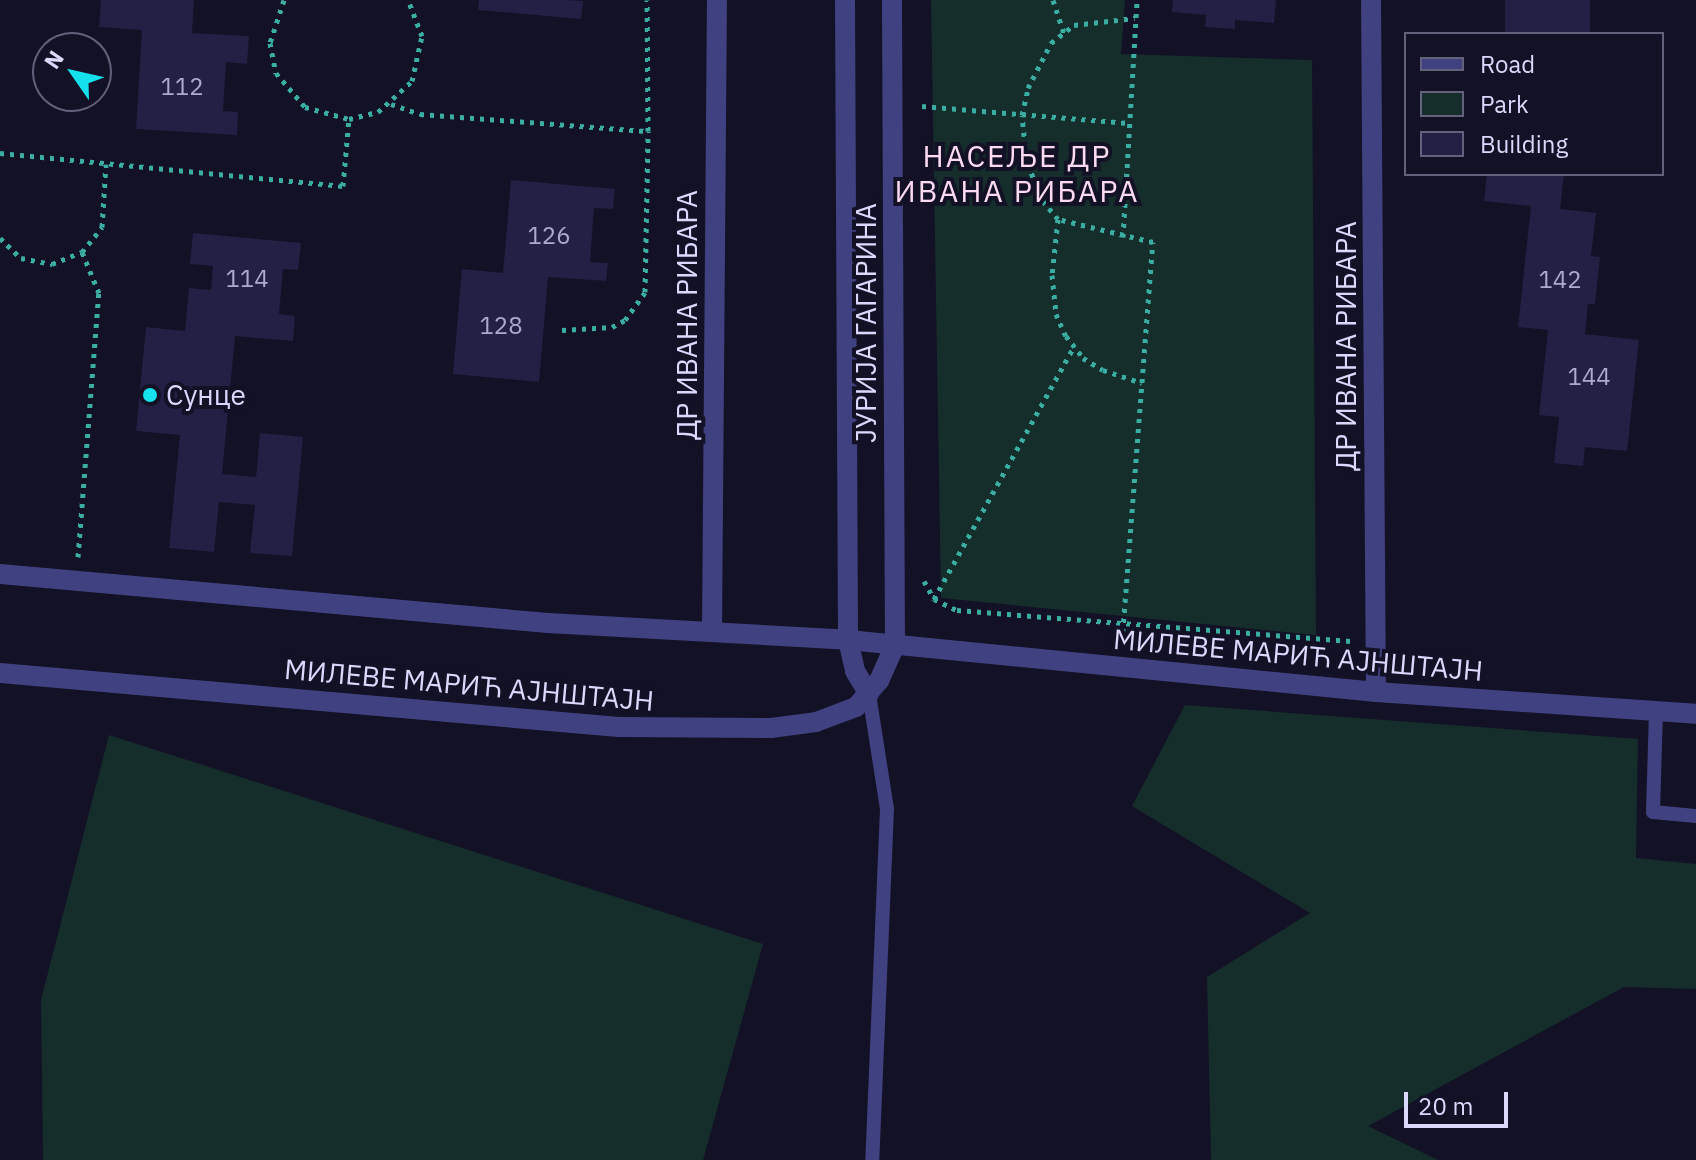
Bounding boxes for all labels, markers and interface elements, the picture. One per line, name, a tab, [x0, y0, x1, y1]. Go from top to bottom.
north arrow	[32, 32, 112, 112]
legend	[1404, 32, 1664, 176]
text: N	[37, 45, 70, 74]
text: Road	[1480, 48, 1535, 80]
house number: 112	[160, 73, 204, 101]
text: Park	[1480, 88, 1529, 120]
text: Building	[1480, 128, 1568, 160]
district label: НАСЕЉЕ ДР ИВАНА РИБАРА	[895, 138, 1139, 208]
street label: ДР ИВАНА РИБАРА	[670, 190, 704, 440]
street label: ЈУРИЈА ГАГАРИНА	[849, 203, 883, 443]
street label: ДР ИВАНА РИБАРА	[1329, 221, 1363, 471]
house number: 126	[527, 222, 571, 250]
house number: 114	[225, 265, 269, 293]
house number: 142	[1538, 266, 1582, 294]
house number: 128	[479, 312, 523, 340]
house number: 144	[1567, 363, 1611, 391]
place label: Сунце	[166, 378, 246, 412]
marker: Сунце	[141, 386, 159, 404]
street label: МИЛЕВЕ МАРИЋ АЈНШТАЈН	[1112, 622, 1484, 688]
street label: МИЛЕВЕ МАРИЋ АЈНШТАЈН	[283, 652, 655, 718]
scale bar	[1408, 1076, 1512, 1126]
text: 20 m	[1418, 1090, 1473, 1122]

